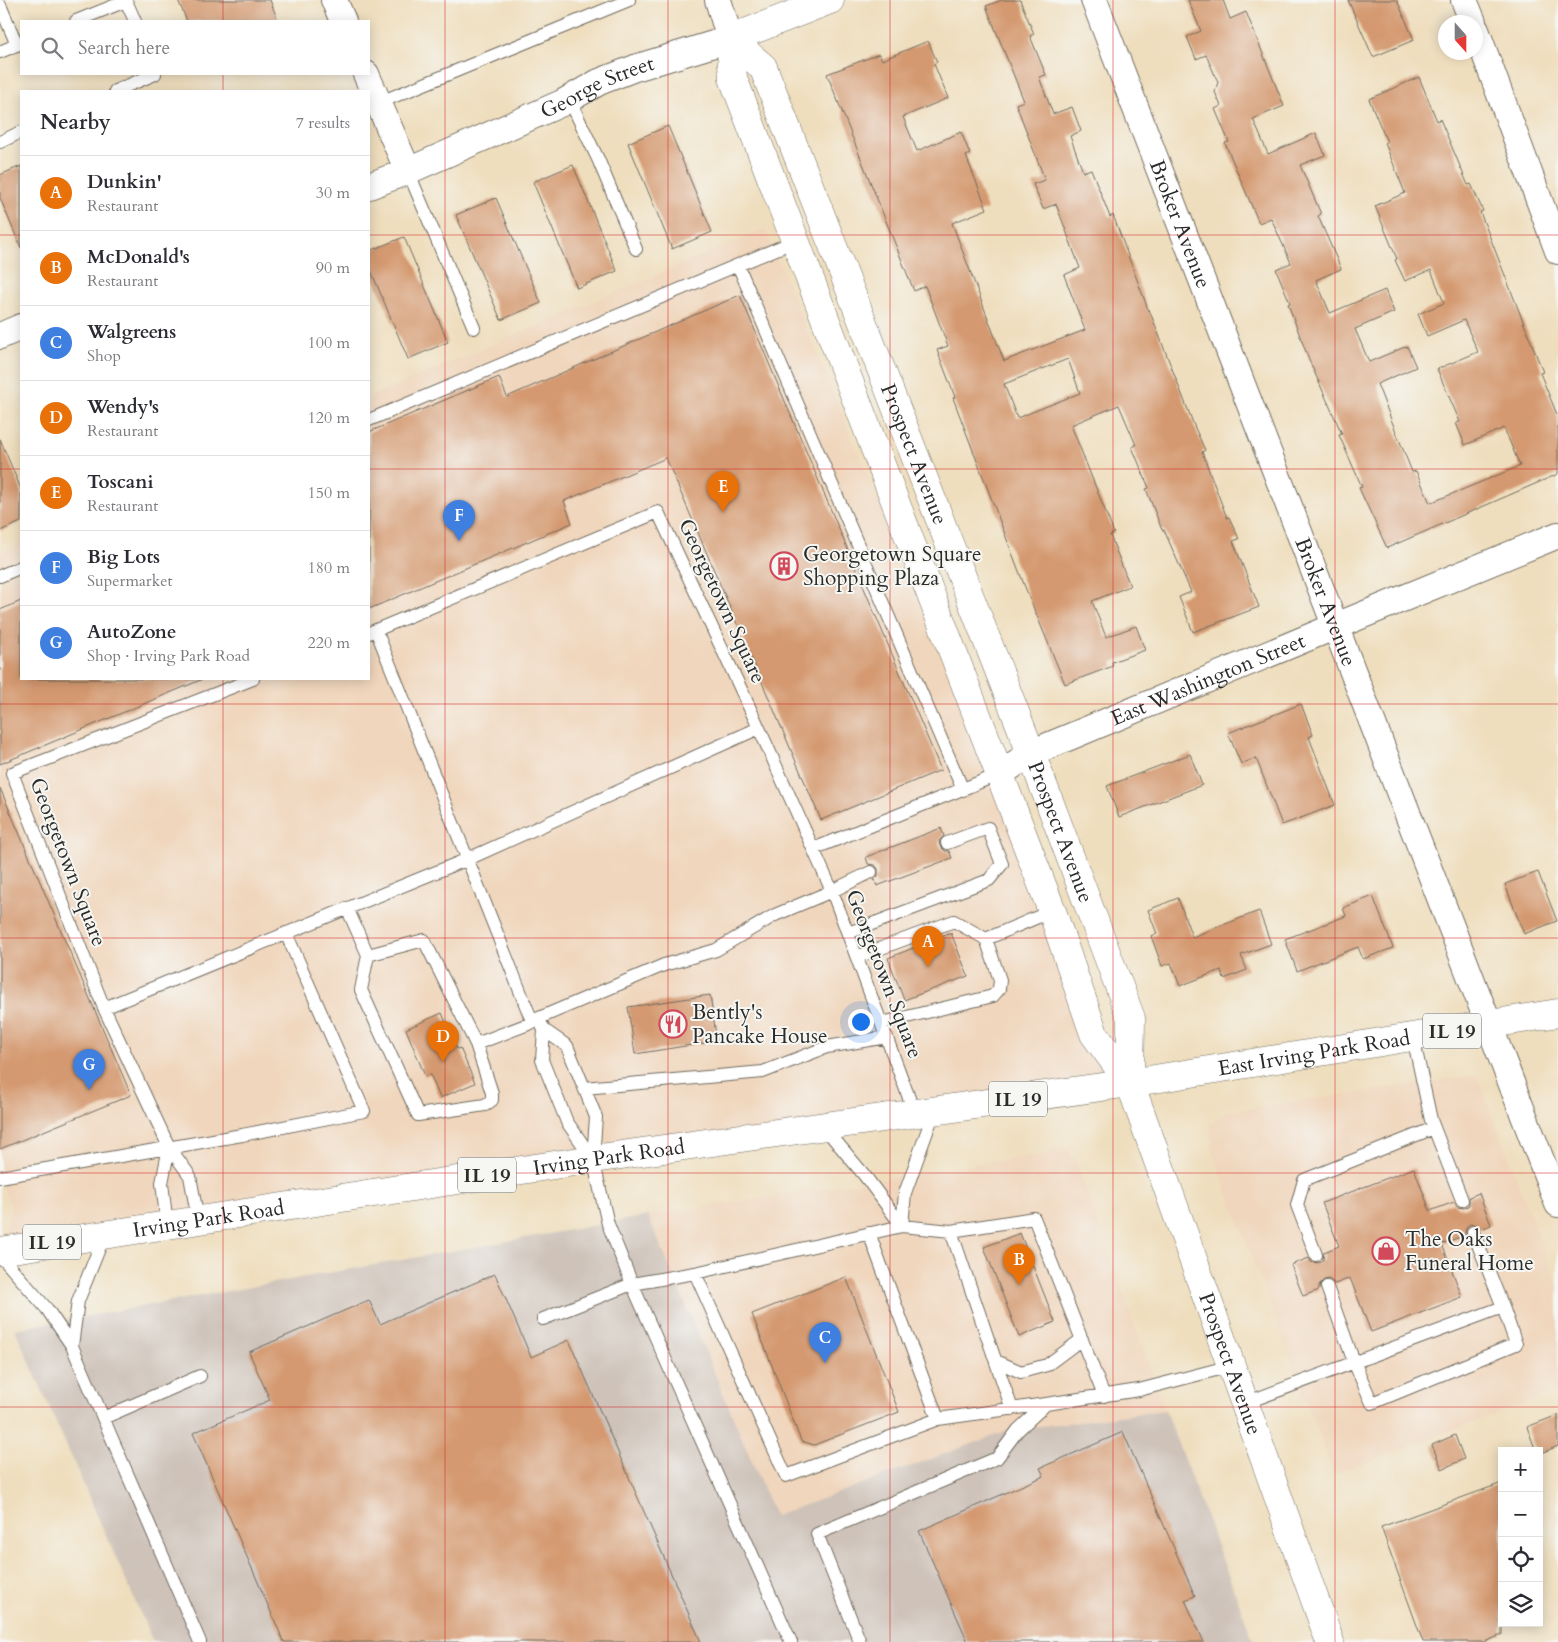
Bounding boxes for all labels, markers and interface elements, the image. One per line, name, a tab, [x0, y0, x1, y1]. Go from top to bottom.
north arrow	[1438, 15, 1483, 60]
search box	[20, 20, 370, 75]
icon: search	[38, 34, 66, 62]
text: Search here	[78, 35, 170, 61]
street label: George Street	[536, 48, 658, 125]
text: Nearby	[40, 108, 111, 137]
text: 7 results	[296, 112, 350, 134]
street label: Broker Avenue	[1142, 155, 1218, 292]
text: Dunkin'	[87, 169, 162, 195]
text: A	[50, 182, 62, 204]
text: 30 m	[316, 182, 350, 204]
text: Restaurant	[87, 195, 158, 217]
text: McDonald's	[87, 244, 190, 270]
text: B	[50, 257, 62, 279]
text: 90 m	[316, 257, 350, 279]
text: Restaurant	[87, 270, 158, 292]
text: Walgreens	[87, 319, 176, 345]
text: C	[50, 332, 62, 354]
text: 100 m	[308, 332, 350, 354]
text: Shop	[87, 345, 121, 367]
street label: Prospect Avenue	[874, 379, 955, 529]
text: Wendy's	[87, 394, 159, 420]
text: D	[49, 407, 63, 429]
text: 120 m	[308, 407, 350, 429]
text: Restaurant	[87, 420, 158, 442]
text: Toscani	[87, 469, 154, 495]
pin: E	[707, 471, 739, 512]
text: E	[51, 482, 61, 504]
text: 150 m	[308, 482, 350, 504]
text: Restaurant	[87, 495, 158, 517]
pin: F	[443, 500, 475, 541]
street label: Georgetown Square	[671, 514, 773, 688]
street label: Broker Avenue	[1288, 533, 1364, 670]
place label: Georgetown Square Shopping Plaza	[803, 540, 981, 593]
text: Big Lots	[87, 544, 160, 570]
building icon: Georgetown Square Shopping Plaza	[769, 551, 799, 581]
text: F	[51, 557, 61, 579]
text: 180 m	[308, 557, 350, 579]
text: Supermarket	[87, 570, 173, 592]
text: AutoZone	[87, 619, 176, 645]
street label: East Washington Street	[1106, 626, 1310, 733]
text: G	[49, 632, 63, 654]
text: 220 m	[308, 632, 350, 654]
text: Shop · Irving Park Road	[87, 645, 250, 667]
street label: Prospect Avenue	[1021, 757, 1101, 907]
street label: Georgetown Square	[22, 774, 114, 950]
street label: Georgetown Square	[838, 886, 930, 1062]
pin: A	[912, 926, 944, 967]
place label: Bently's Pancake House	[692, 998, 828, 1051]
restaurant icon: Bently's Pancake House	[658, 1009, 688, 1039]
your location	[848, 1009, 874, 1035]
road number: IL 19	[1423, 1014, 1481, 1048]
pin: D	[427, 1021, 459, 1062]
street label: East Irving Park Road	[1216, 1023, 1412, 1083]
pin: G	[73, 1049, 105, 1090]
road number: IL 19	[989, 1082, 1047, 1116]
street label: Irving Park Road	[531, 1132, 687, 1183]
road number: IL 19	[458, 1158, 516, 1192]
street label: Irving Park Road	[131, 1193, 286, 1245]
road number: IL 19	[23, 1224, 81, 1260]
place label: The Oaks Funeral Home	[1405, 1225, 1534, 1278]
shop icon: The Oaks Funeral Home	[1371, 1236, 1401, 1266]
pin: B	[1003, 1244, 1035, 1285]
street label: Prospect Avenue	[1192, 1288, 1269, 1439]
pin: C	[809, 1322, 841, 1363]
map controls	[1498, 1447, 1543, 1627]
button: +	[1498, 1447, 1543, 1492]
button: −	[1498, 1492, 1543, 1537]
button: locate	[1498, 1537, 1543, 1582]
button: layers	[1498, 1582, 1543, 1627]

